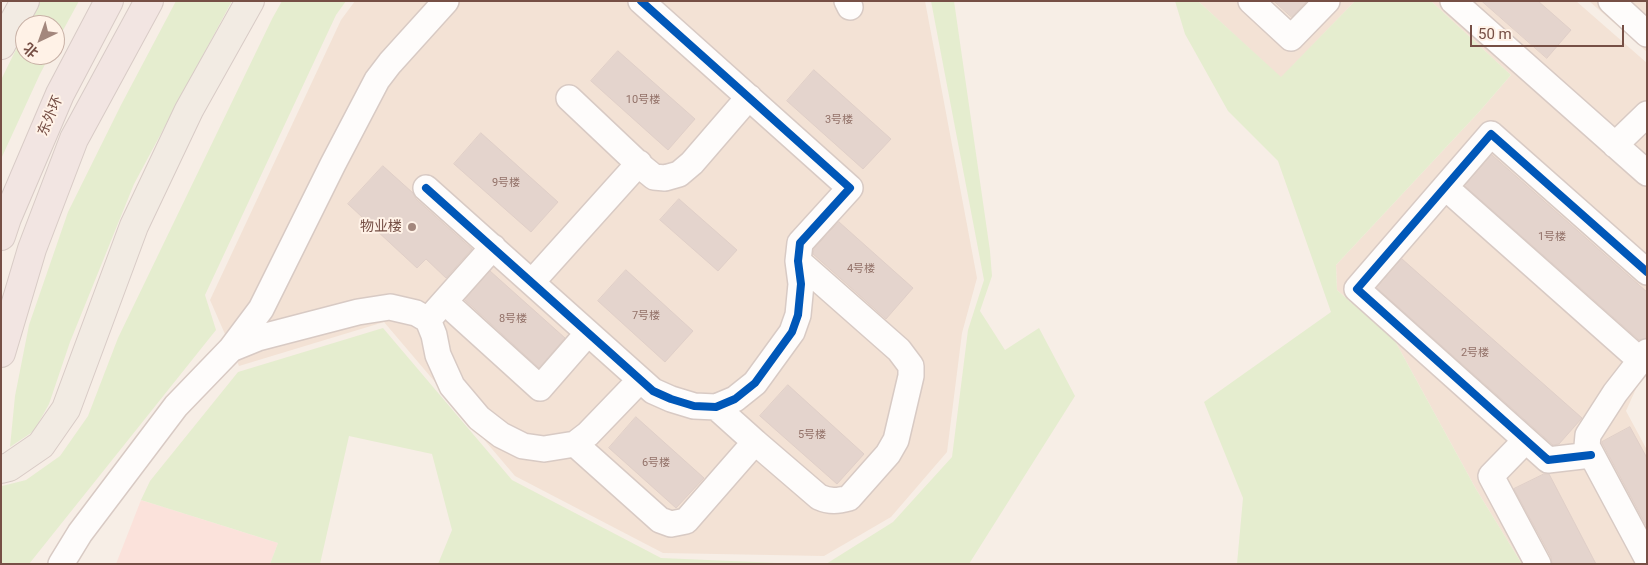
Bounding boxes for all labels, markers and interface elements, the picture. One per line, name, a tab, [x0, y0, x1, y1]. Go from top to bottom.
north arrow	[15, 15, 65, 65]
scale bar	[1473, 15, 1627, 47]
text: 50 m	[1478, 25, 1512, 43]
text: 北	[20, 40, 41, 61]
street label: 东外环	[35, 93, 67, 139]
house number: 10号楼	[626, 93, 660, 107]
house number: 3号楼	[825, 113, 853, 127]
house number: 9号楼	[492, 176, 520, 190]
place label: 物业楼	[360, 219, 402, 235]
marker: 物业楼	[406, 221, 418, 233]
house number: 1号楼	[1538, 230, 1566, 244]
house number: 4号楼	[847, 262, 875, 276]
house number: 7号楼	[632, 309, 660, 323]
house number: 8号楼	[499, 312, 527, 326]
house number: 2号楼	[1461, 346, 1489, 360]
house number: 5号楼	[798, 428, 826, 442]
house number: 6号楼	[642, 456, 670, 470]

